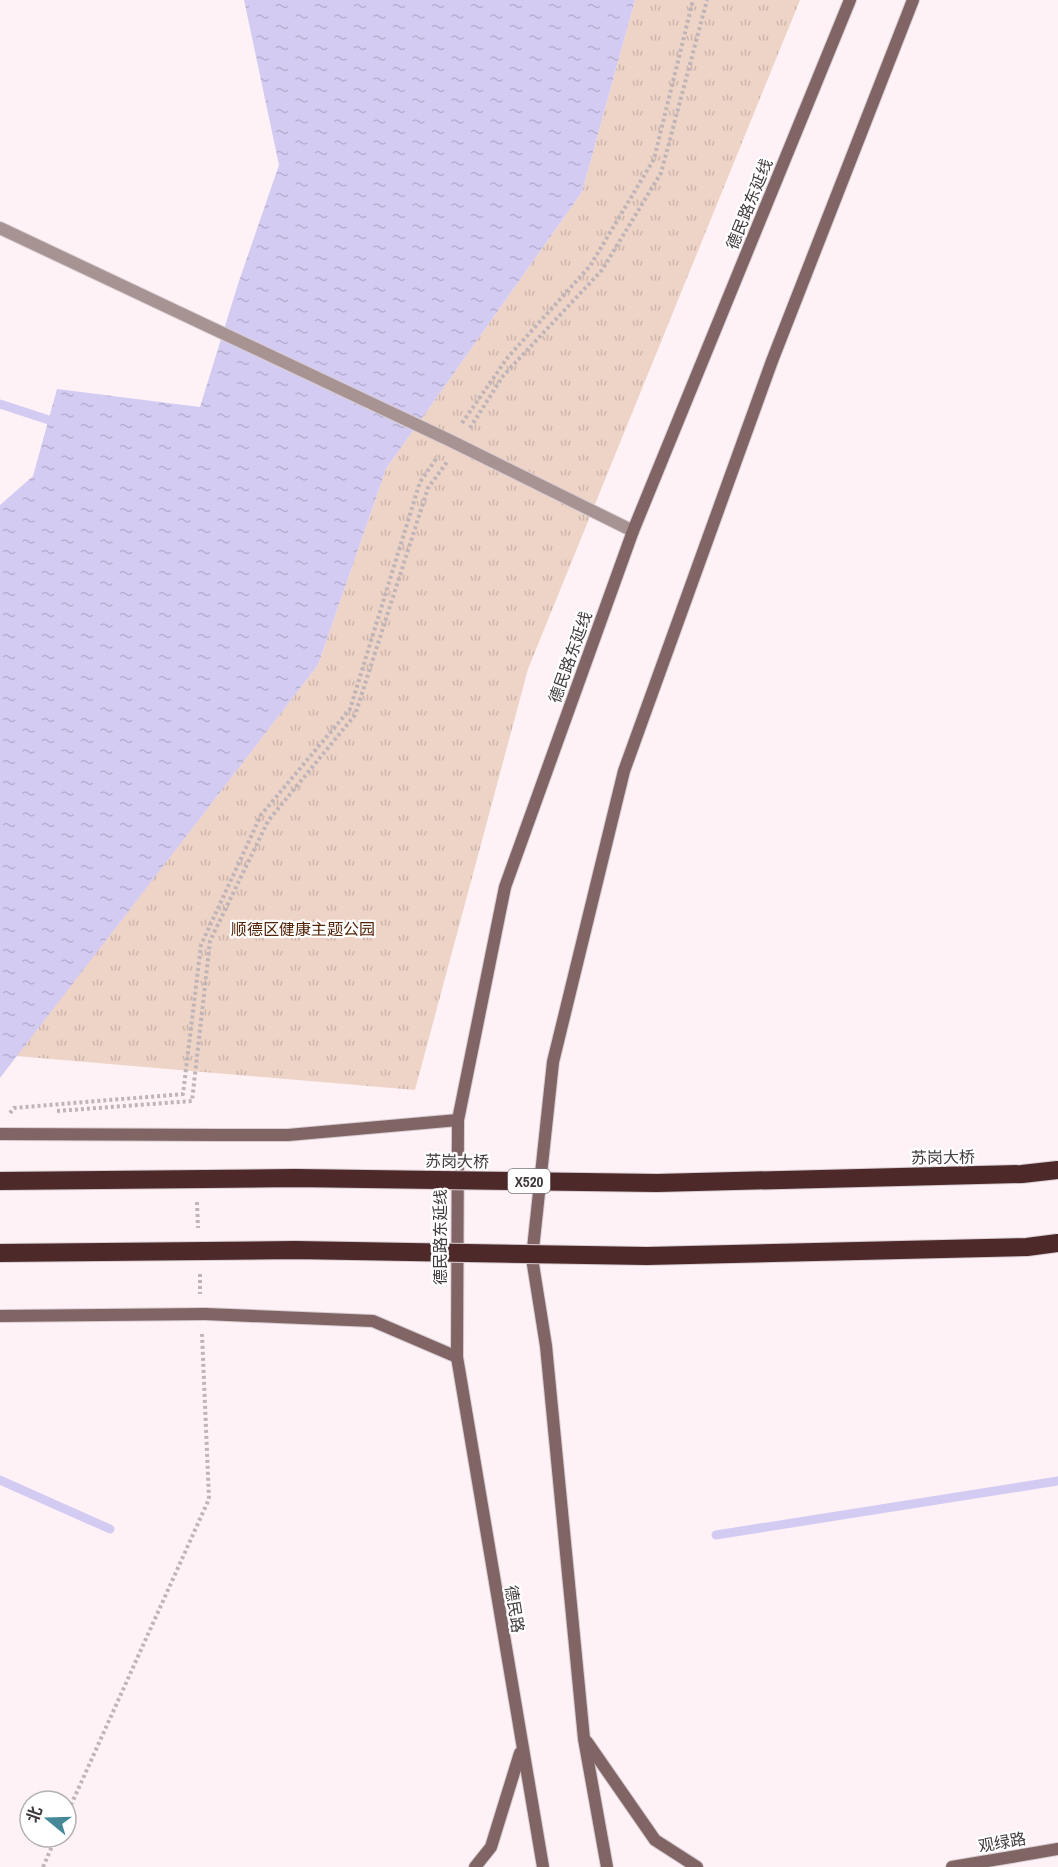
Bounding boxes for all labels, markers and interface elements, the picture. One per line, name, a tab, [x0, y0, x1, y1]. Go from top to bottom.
street label: 德民路东延线	[721, 155, 777, 253]
street label: 德民路东延线	[543, 608, 597, 706]
park label: 顺德区健康主题公园	[231, 918, 375, 940]
street label: 苏岗大桥	[911, 1145, 975, 1169]
street label: 苏岗大桥	[425, 1149, 489, 1173]
road number: X520	[508, 1169, 550, 1193]
street label: 德民路东延线	[429, 1189, 451, 1285]
street label: 德民路	[500, 1584, 530, 1634]
north arrow	[18, 1789, 78, 1849]
text: 北	[21, 1803, 47, 1825]
street label: 观绿路	[976, 1827, 1028, 1857]

